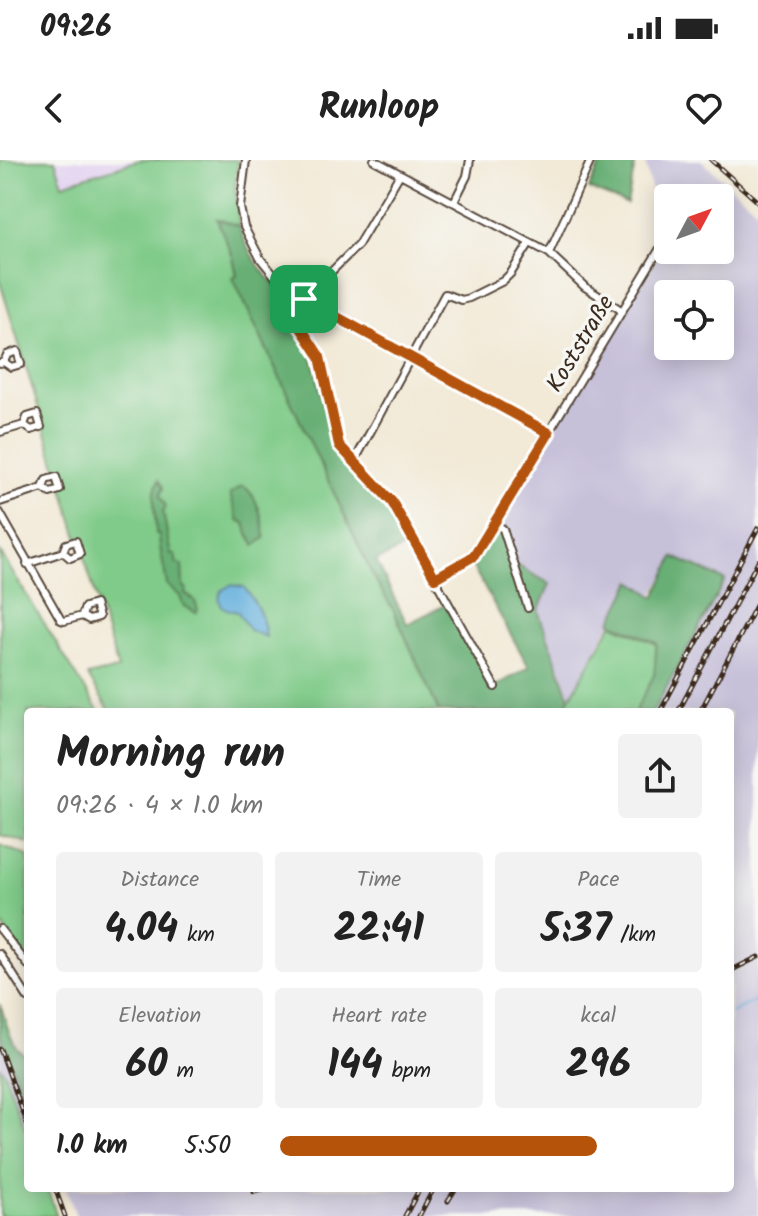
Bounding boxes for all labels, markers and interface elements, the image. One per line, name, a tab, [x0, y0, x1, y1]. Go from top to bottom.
text: 09:26	[40, 4, 112, 52]
text: Runloop	[319, 80, 439, 137]
icon: back	[32, 86, 76, 130]
icon: heart	[682, 86, 726, 130]
north arrow	[654, 184, 734, 264]
map controls	[654, 184, 734, 360]
pin	[270, 265, 338, 333]
icon: arrive	[282, 277, 326, 321]
button: locate	[654, 280, 734, 360]
street label: Koststraße	[536, 287, 626, 400]
text: Morning run	[56, 720, 285, 790]
button: share	[618, 734, 702, 818]
text: 09:26 · 4 × 1.0 km	[56, 785, 263, 827]
text: Distance	[120, 863, 199, 898]
text: Time	[357, 863, 401, 898]
text: Pace	[577, 863, 619, 898]
text: 4.04	[105, 898, 178, 962]
text: 22:41	[334, 898, 424, 962]
text: 5:37	[541, 898, 612, 962]
text: km	[178, 918, 215, 953]
text: /km	[612, 918, 656, 953]
text: Elevation	[118, 999, 201, 1034]
text: Heart rate	[331, 999, 427, 1034]
text: kcal	[580, 999, 616, 1034]
text: 60	[125, 1034, 168, 1098]
text: 144	[327, 1034, 383, 1098]
text: 296	[566, 1034, 631, 1098]
text: m	[168, 1054, 194, 1089]
text: bpm	[383, 1054, 431, 1089]
text: 1.0 km	[56, 1125, 127, 1167]
text: 5:50	[184, 1125, 231, 1167]

